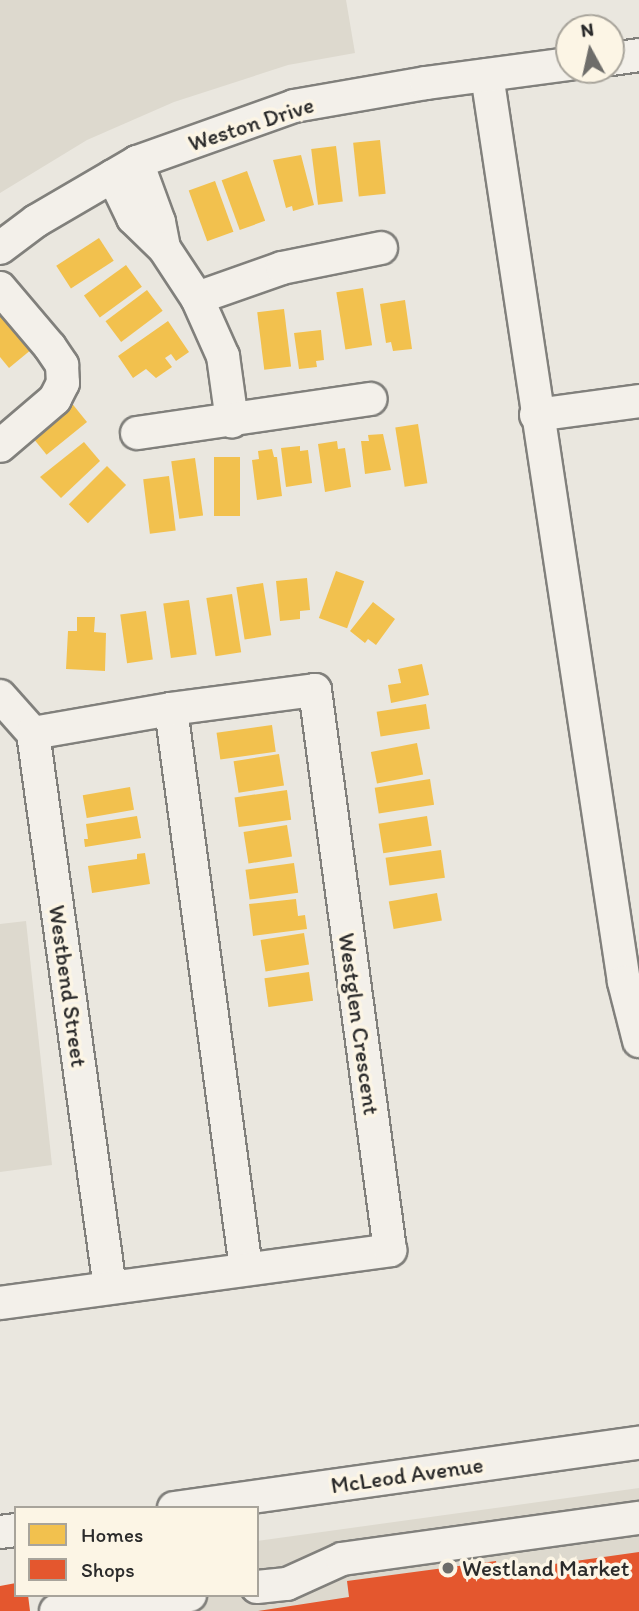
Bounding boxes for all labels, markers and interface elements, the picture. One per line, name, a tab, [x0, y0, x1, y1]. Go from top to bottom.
north arrow	[555, 14, 625, 84]
text: N	[579, 17, 595, 42]
street label: Weston Drive	[185, 91, 317, 157]
street label: Westbend Street	[43, 903, 93, 1069]
street label: Westglen Crescent	[333, 931, 385, 1117]
street label: McLeod Avenue	[330, 1451, 484, 1499]
legend	[14, 1506, 259, 1597]
text: Homes	[81, 1522, 143, 1547]
place label: Westland Market	[462, 1554, 629, 1582]
text: Shops	[81, 1557, 135, 1582]
marker: Westland Market	[440, 1560, 456, 1576]

